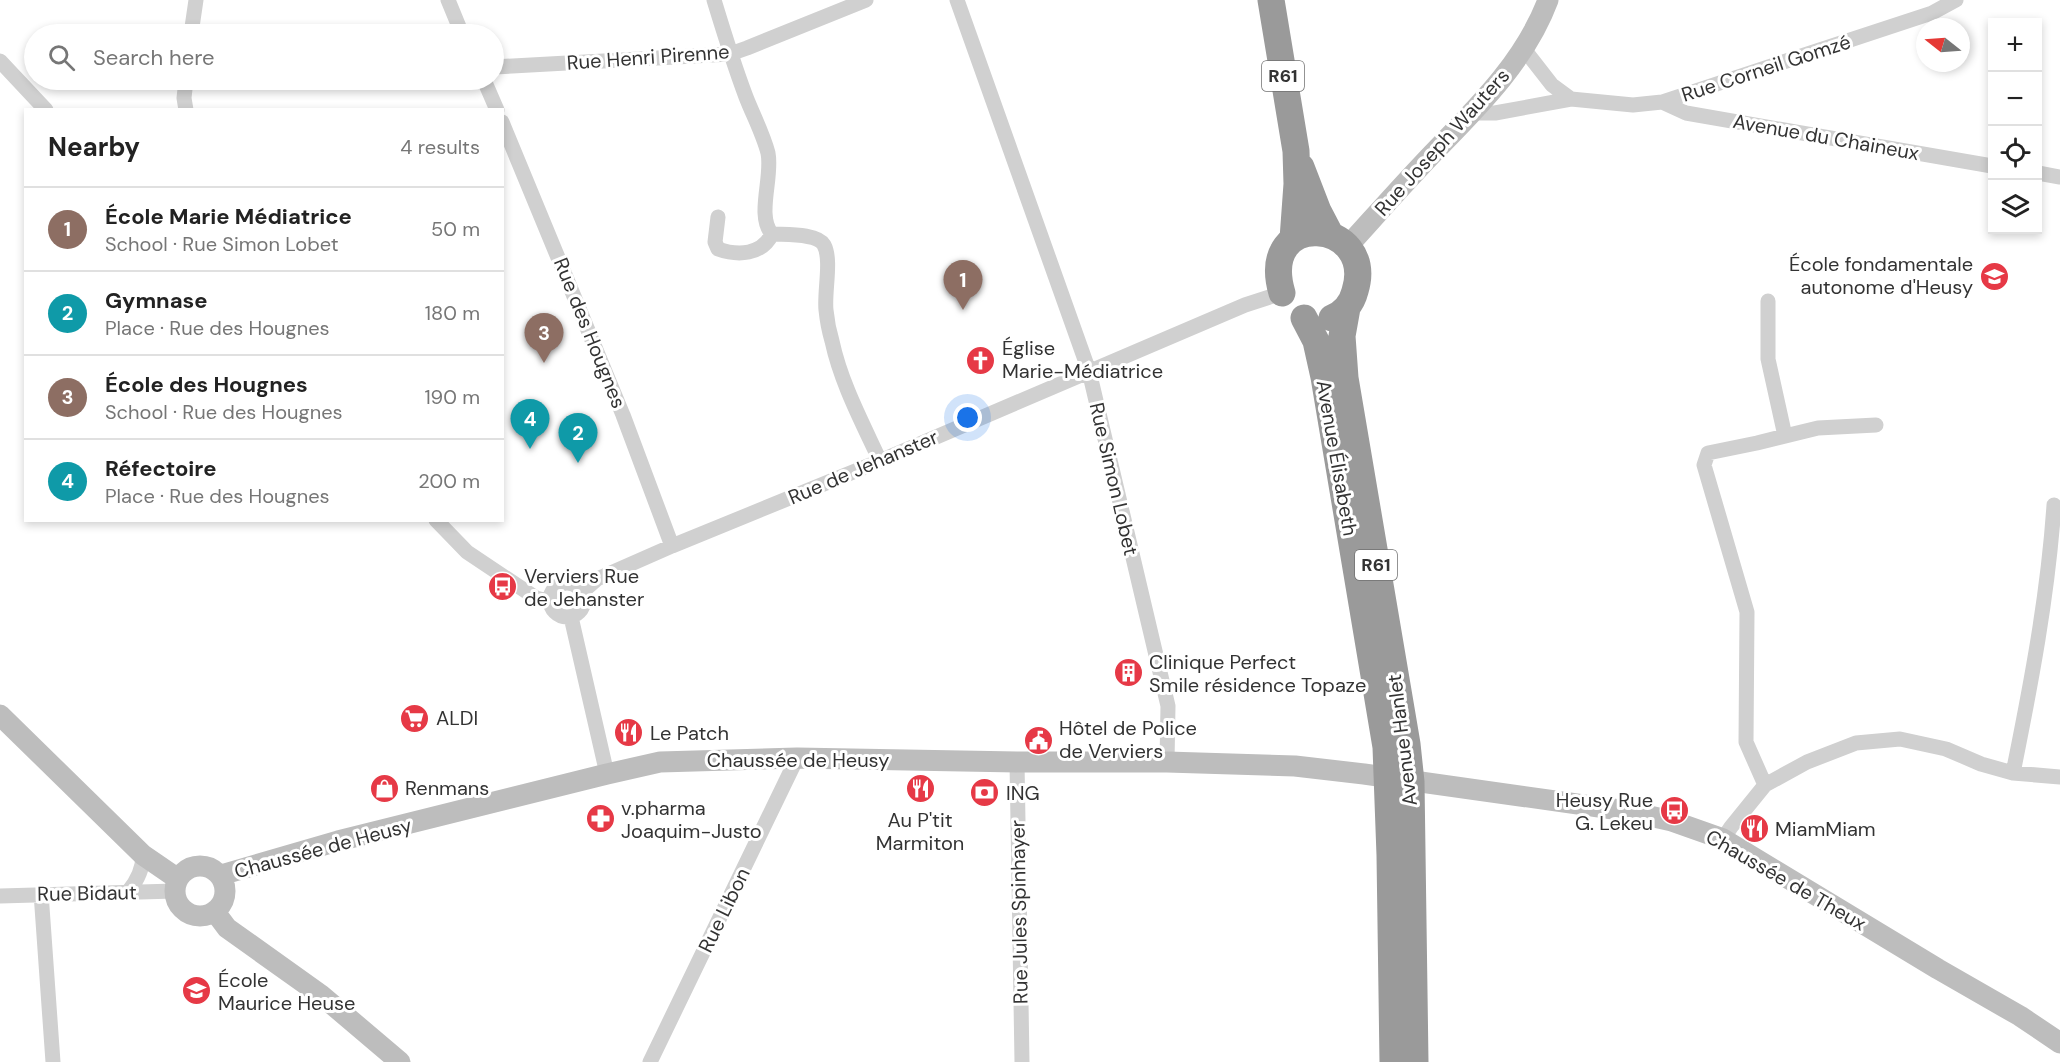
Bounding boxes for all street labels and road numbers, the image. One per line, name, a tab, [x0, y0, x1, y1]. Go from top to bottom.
street label: Rue Corneil Gomzé	[1678, 28, 1854, 108]
street label: Rue Henri Pirenne	[566, 38, 730, 76]
road number: R61	[1262, 61, 1304, 91]
street label: Rue Joseph Wauters	[1369, 63, 1515, 221]
street label: Avenue du Chaineux	[1731, 108, 1921, 166]
street label: Rue des Hougnes	[548, 254, 632, 412]
street label: Avenue Élisabeth	[1311, 378, 1363, 538]
street label: Rue Simon Lobet	[1084, 400, 1144, 558]
street label: Rue de Jehanster	[784, 424, 942, 510]
road number: R61	[1355, 550, 1397, 580]
street label: Avenue Hanlet	[1381, 672, 1423, 807]
street label: Chaussée de Heusy	[707, 747, 889, 773]
street label: Chaussée de Heusy	[231, 812, 415, 884]
street label: Rue Jules Spinhayer	[1004, 820, 1034, 1004]
street label: Chaussée de Theux	[1701, 823, 1871, 937]
street label: Rue Libon	[692, 863, 756, 957]
street label: Rue Bidaut	[37, 879, 137, 907]

